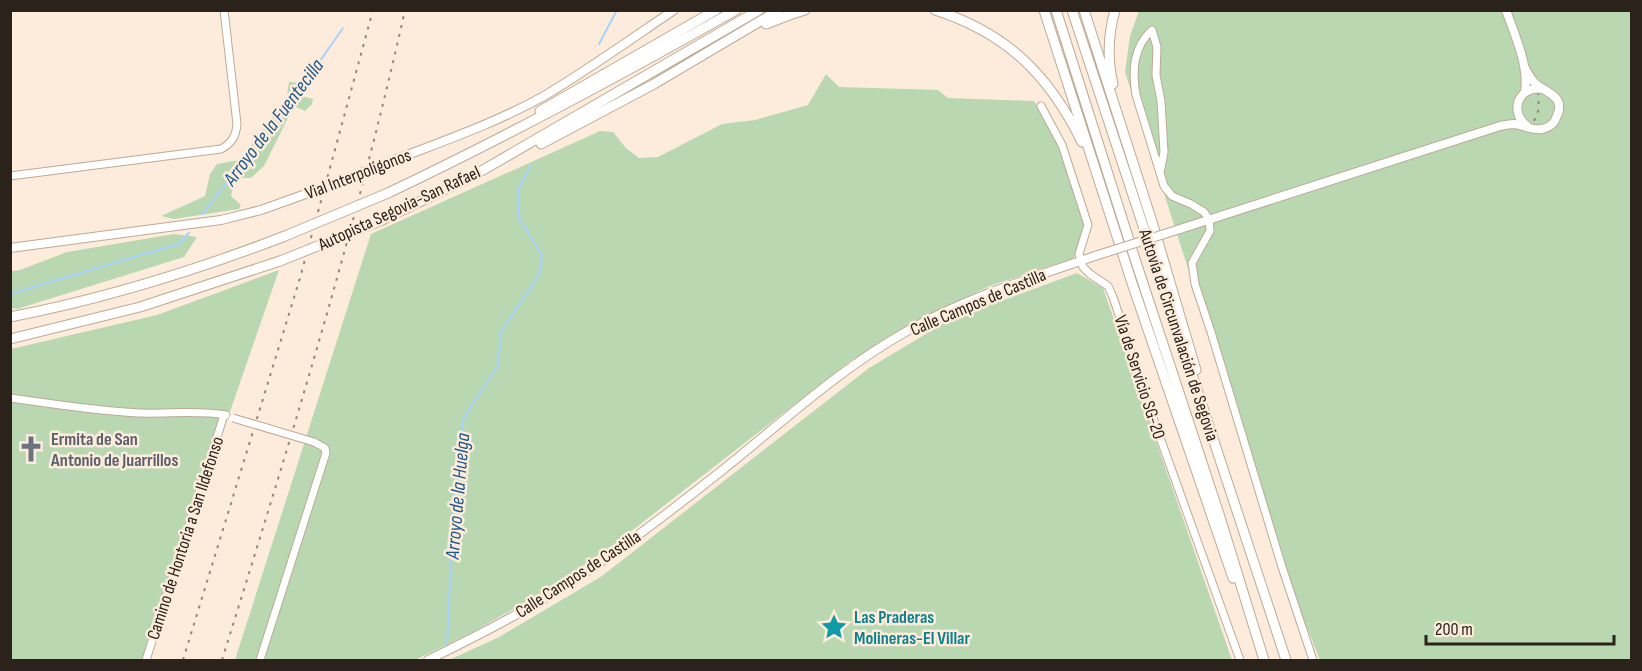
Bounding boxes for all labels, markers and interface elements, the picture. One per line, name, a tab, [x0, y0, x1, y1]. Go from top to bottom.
water label: Arroyo de la Fuentecilla	[218, 55, 329, 191]
street label: Vial Interpolígonos	[302, 145, 414, 204]
street label: Autopista Segovia-San Rafael	[314, 162, 484, 256]
street label: Autovía de Circunvalación de Segovia	[1134, 226, 1223, 444]
street label: Calle Campos de Castilla	[907, 264, 1049, 340]
street label: Vía de Servicio SG-20	[1110, 313, 1169, 442]
place label: Ermita de San Antonio de Juarrillos	[50, 429, 178, 471]
water label: Arroyo de la Huelga	[440, 432, 475, 561]
church icon: Ermita de San Antonio de Juarrillos	[16, 434, 46, 464]
street label: Camino de Hontoria a San Ildefonso	[143, 434, 228, 642]
street label: Calle Campos de Castilla	[512, 526, 645, 623]
place label: Las Praderas Molineras-El Villar	[854, 607, 970, 649]
scale bar	[1426, 608, 1614, 646]
place icon: Las Praderas Molineras-El Villar	[819, 612, 849, 642]
text: 200 m	[1435, 619, 1473, 640]

